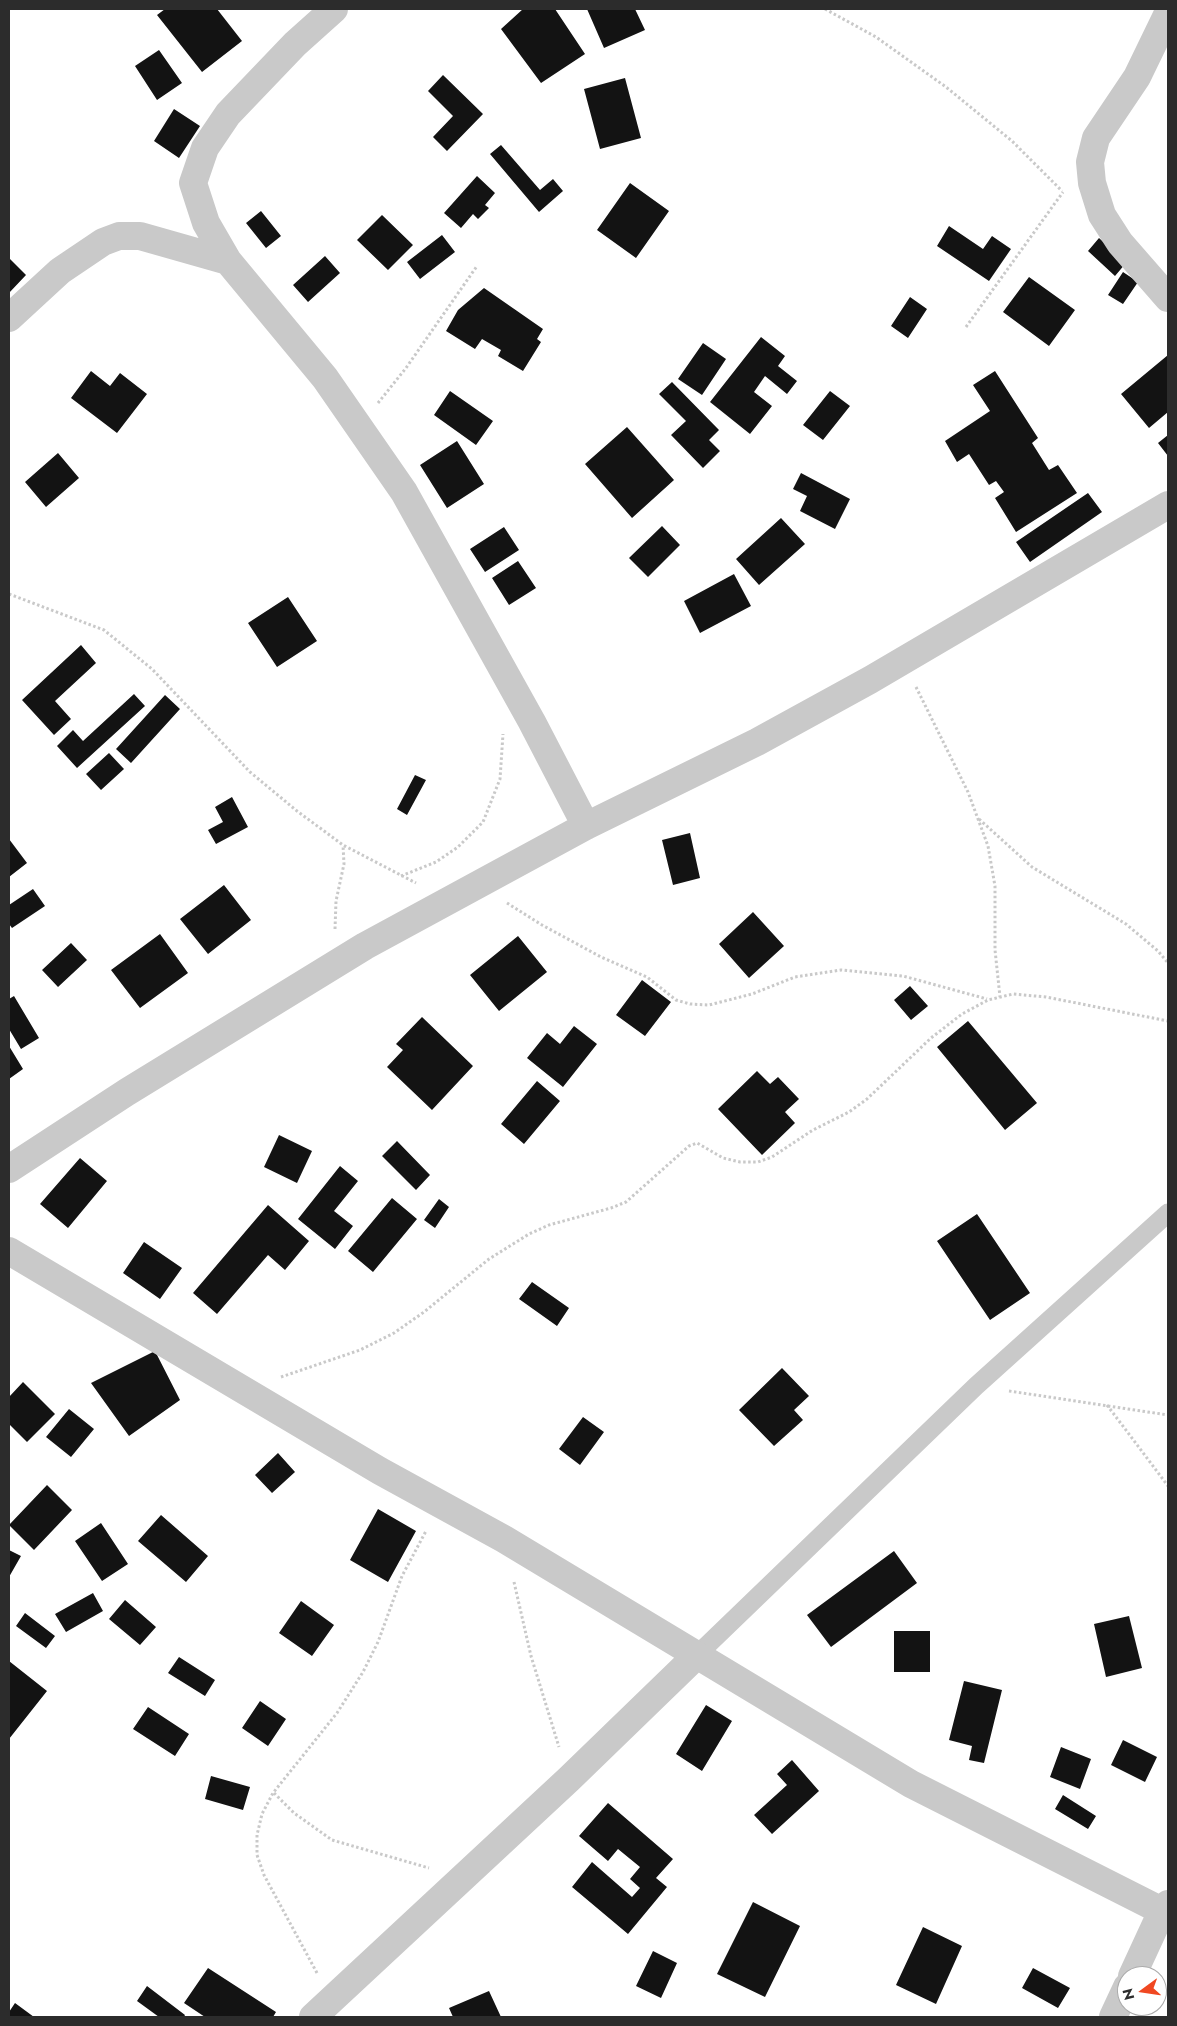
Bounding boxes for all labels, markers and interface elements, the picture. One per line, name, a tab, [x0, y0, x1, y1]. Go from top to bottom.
north arrow	[1117, 1966, 1167, 2016]
text: N	[1117, 1987, 1139, 2002]

